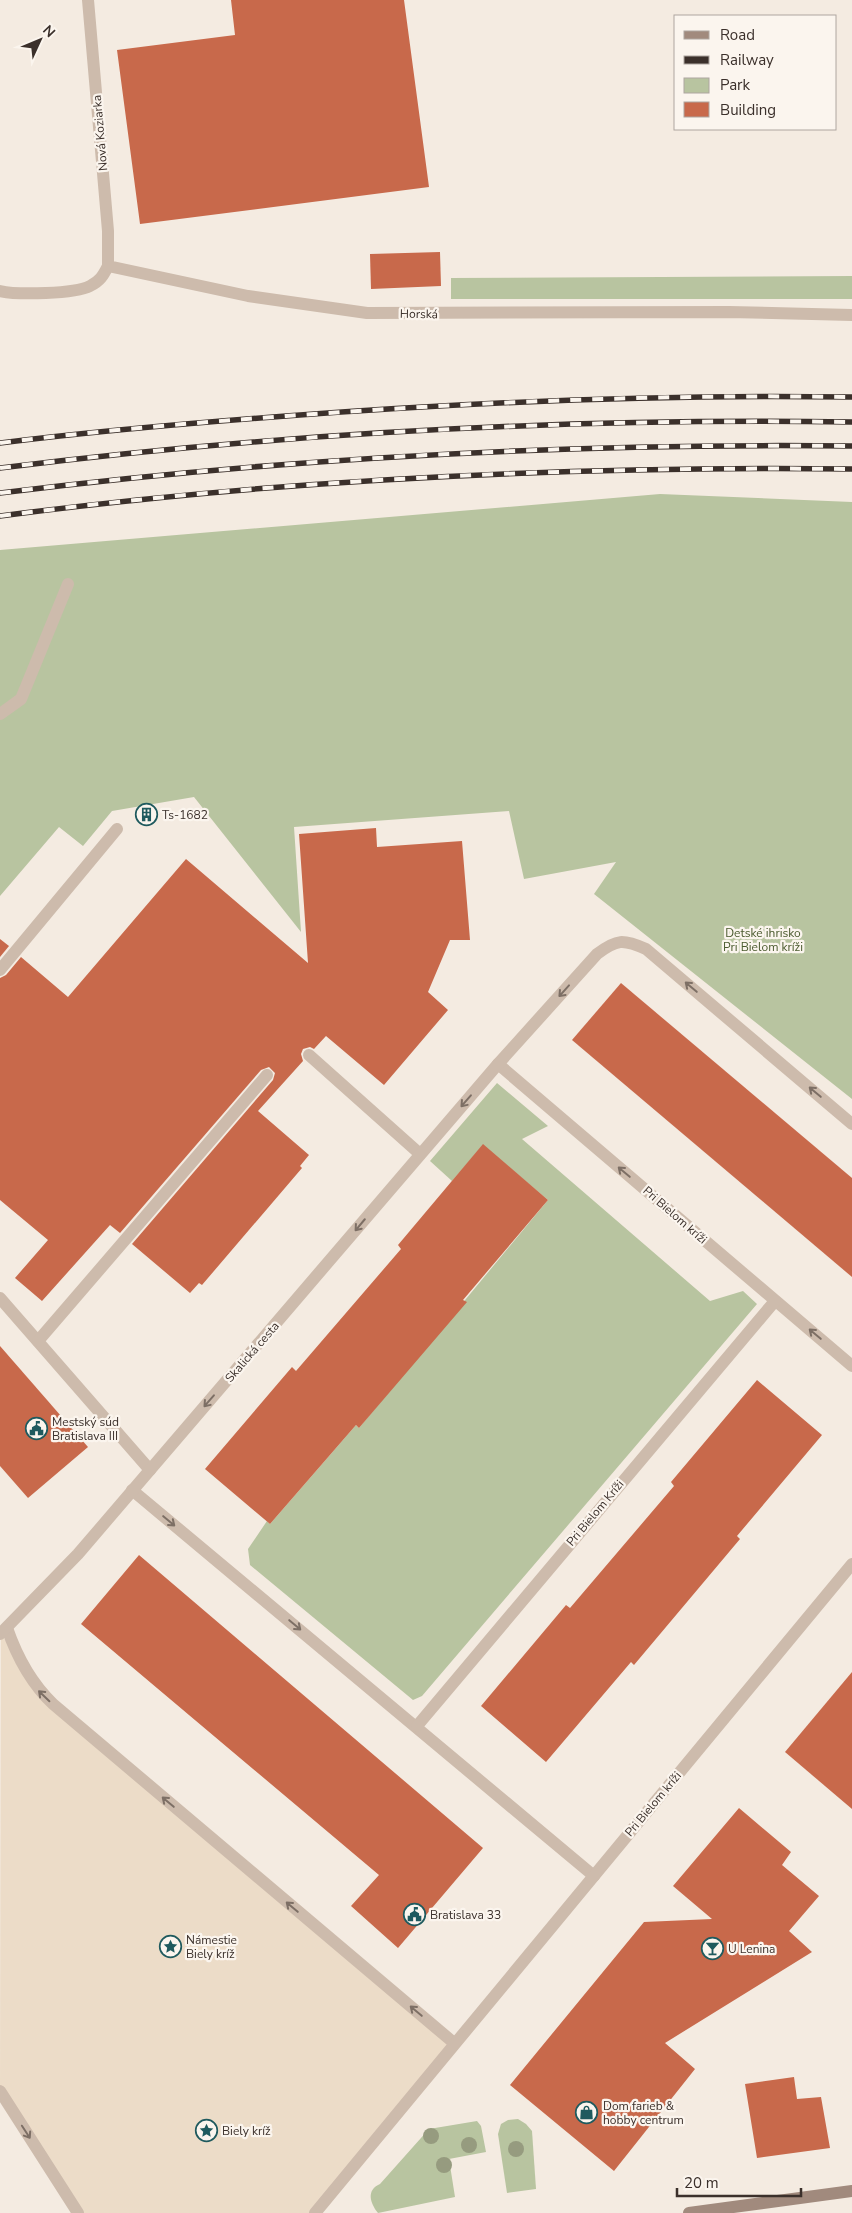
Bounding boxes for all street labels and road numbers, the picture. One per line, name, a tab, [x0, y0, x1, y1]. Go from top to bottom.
street label: Nová Koziarka	[89, 94, 111, 172]
street label: Horská	[400, 306, 438, 322]
street label: Pri Bielom kríži	[640, 1183, 710, 1247]
street label: Skalická cesta	[221, 1318, 283, 1386]
street label: Pri Bielom Kríži	[563, 1477, 627, 1549]
street label: Pri Bielom kríži	[621, 1768, 685, 1840]

